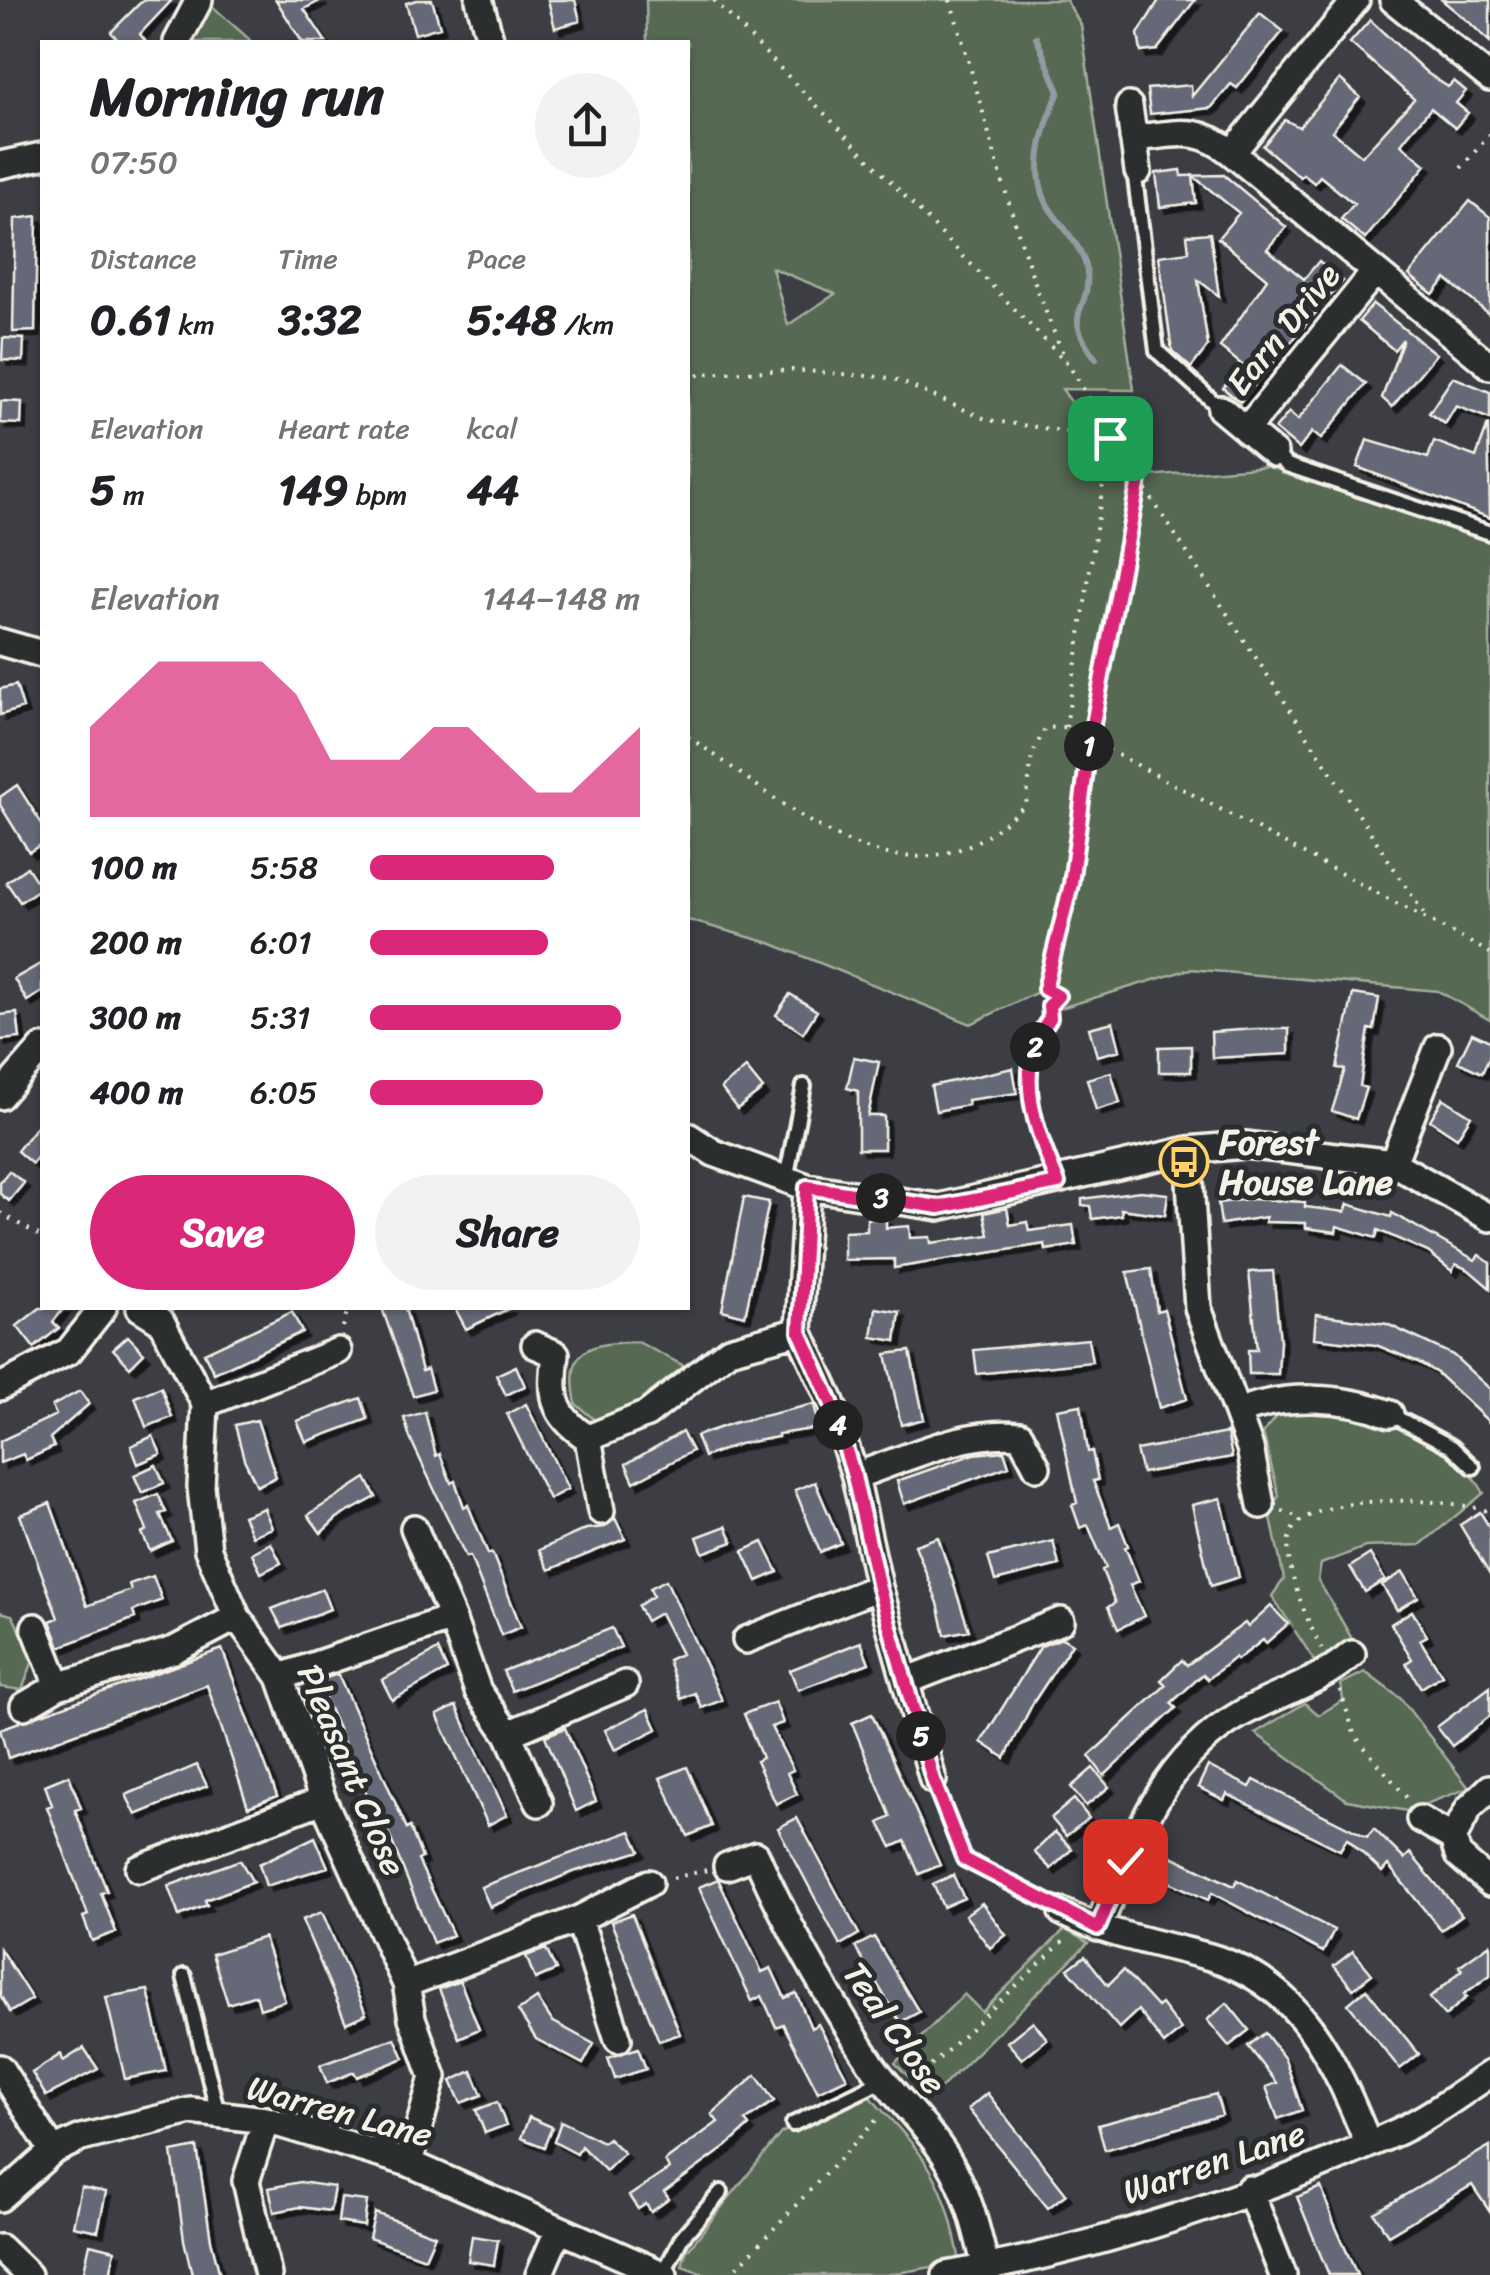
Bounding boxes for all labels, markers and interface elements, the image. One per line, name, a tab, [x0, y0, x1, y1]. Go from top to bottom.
text: Morning run	[90, 48, 384, 145]
button: share	[535, 73, 640, 178]
text: 07:50	[90, 134, 178, 191]
text: Distance	[90, 234, 196, 283]
text: Time	[278, 234, 338, 283]
text: Pace	[467, 234, 526, 283]
street label: Earn Drive	[1209, 248, 1357, 410]
text: 0.61	[90, 283, 171, 357]
text: 3:32	[278, 283, 361, 357]
text: 5:48	[467, 283, 557, 357]
text: km	[171, 300, 215, 349]
text: /km	[557, 300, 614, 349]
pin	[1068, 396, 1153, 481]
text: Elevation	[90, 404, 203, 453]
text: Heart rate	[278, 404, 410, 453]
text: kcal	[467, 404, 518, 453]
icon: arrive	[1083, 411, 1138, 466]
text: 5	[90, 453, 116, 527]
text: 149	[278, 453, 348, 527]
text: 44	[467, 453, 519, 527]
text: m	[116, 470, 144, 519]
text: bpm	[348, 470, 407, 519]
text: Elevation	[90, 570, 220, 627]
text: 144–148 m	[482, 570, 640, 627]
pin: 1	[1064, 721, 1114, 771]
text: 1	[1083, 721, 1095, 770]
text: 100 m	[90, 839, 177, 896]
text: 5:58	[250, 839, 318, 896]
text: 200 m	[90, 914, 182, 971]
text: 6:01	[250, 914, 312, 971]
text: 300 m	[90, 989, 181, 1046]
text: 5:31	[250, 989, 311, 1046]
pin: 2	[1010, 1022, 1060, 1072]
text: 2	[1027, 1022, 1043, 1071]
text: 400 m	[90, 1064, 183, 1121]
text: 6:05	[250, 1064, 318, 1121]
place label: Forest House Lane	[1218, 1111, 1393, 1213]
bus stop icon: Forest House Lane	[1158, 1136, 1210, 1188]
pin: 3	[856, 1173, 906, 1223]
text: 3	[873, 1173, 889, 1222]
button: Save	[90, 1175, 355, 1290]
button: Share	[375, 1175, 640, 1290]
pin: 4	[813, 1400, 863, 1450]
text: 4	[829, 1400, 847, 1449]
street label: Pleasant Close	[279, 1654, 425, 1886]
pin: 5	[896, 1711, 946, 1761]
text: 5	[912, 1711, 930, 1760]
pin	[1083, 1819, 1168, 1904]
icon: check	[1098, 1834, 1153, 1889]
street label: Teal Close	[826, 1948, 964, 2108]
street label: Warren Lane	[240, 2056, 440, 2166]
street label: Warren Lane	[1114, 2102, 1314, 2222]

